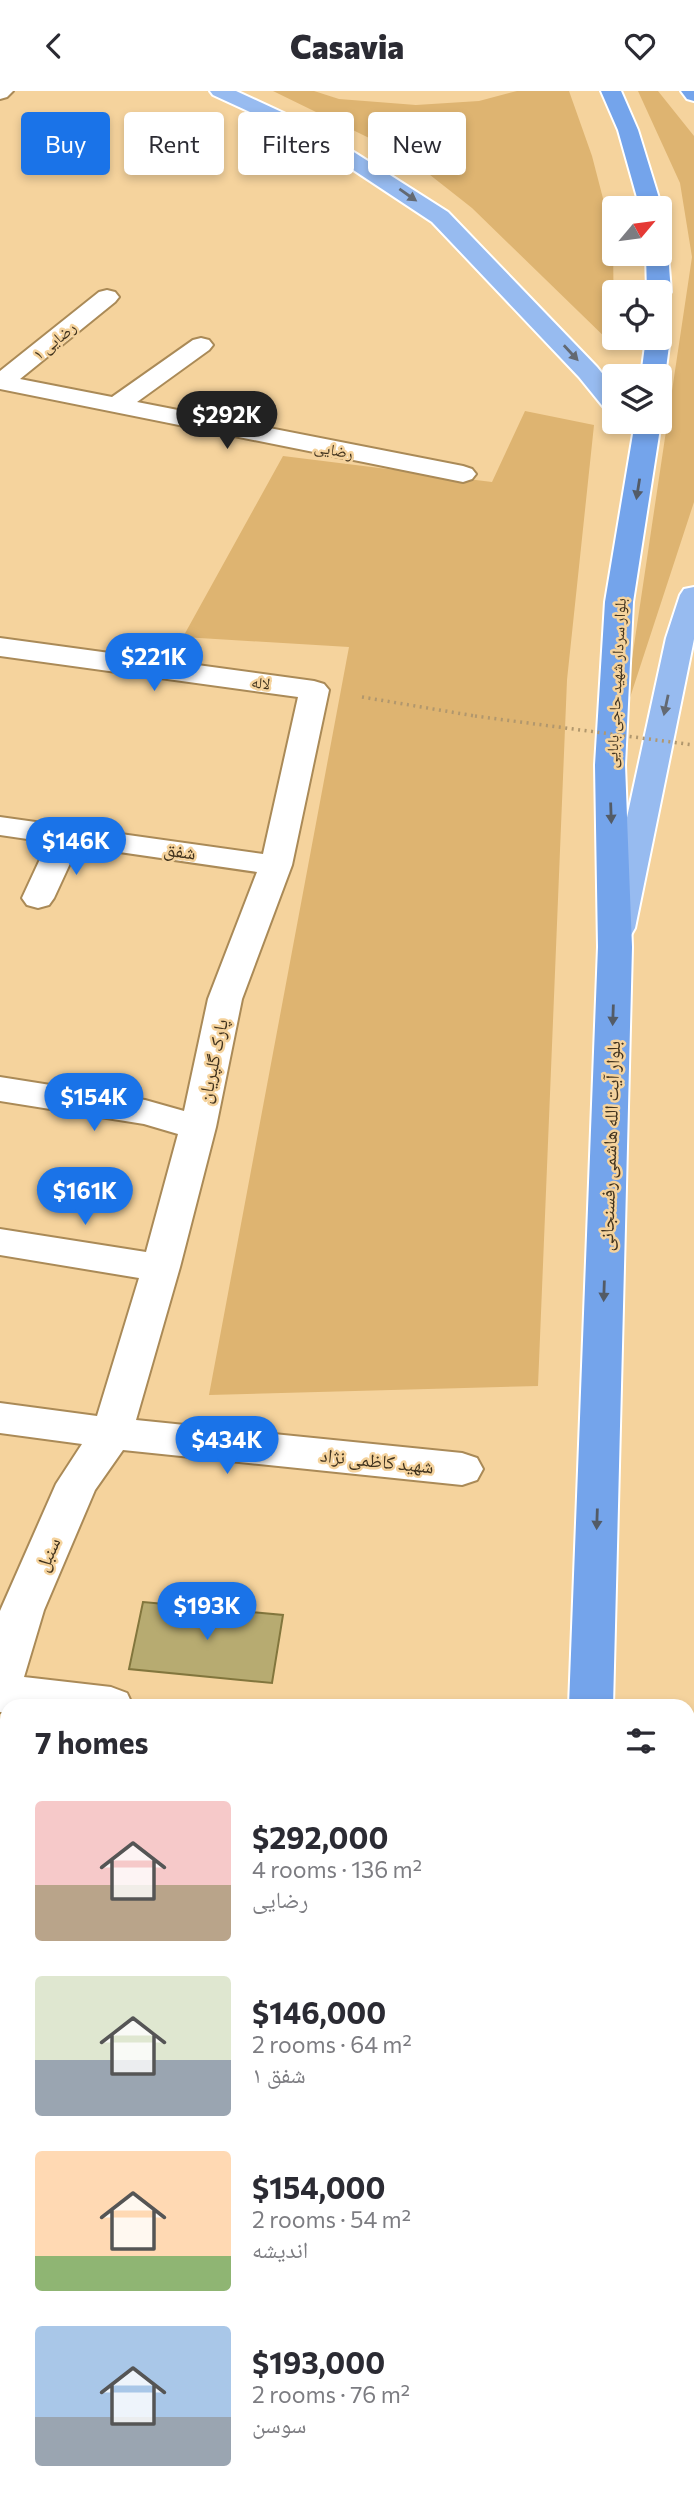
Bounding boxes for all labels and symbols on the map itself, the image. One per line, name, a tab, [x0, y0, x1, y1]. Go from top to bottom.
one-way arrow	[399, 188, 417, 202]
north arrow	[602, 196, 672, 266]
street label: رضایی ۱	[29, 317, 80, 365]
one-way arrow	[562, 344, 578, 361]
pin: $292K	[178, 391, 276, 451]
street label: رضایی	[313, 436, 355, 464]
one-way arrow	[632, 478, 643, 500]
street label: بلوار سردار شهید حاجی بابایی	[601, 597, 631, 769]
pin: $221K	[105, 633, 203, 693]
street label: لاله	[250, 671, 272, 693]
one-way arrow	[660, 694, 671, 716]
one-way arrow	[605, 802, 617, 824]
pin: $146K	[27, 817, 125, 877]
street label: شفق	[162, 836, 197, 865]
one-way arrow	[607, 1004, 618, 1026]
street label: پارک گلپریان	[192, 1017, 233, 1105]
street label: بلوار آیت الله هاشمی رفسنجانی	[594, 1040, 625, 1252]
pin: $154K	[45, 1073, 143, 1133]
pin: $161K	[36, 1167, 134, 1227]
one-way arrow	[599, 1281, 610, 1303]
pin: $434K	[178, 1417, 276, 1476]
street label: شهید کاظمی نژاد	[319, 1443, 435, 1478]
one-way arrow	[592, 1508, 603, 1530]
street label: سنبل	[29, 1533, 66, 1575]
pin: $193K	[158, 1583, 256, 1642]

